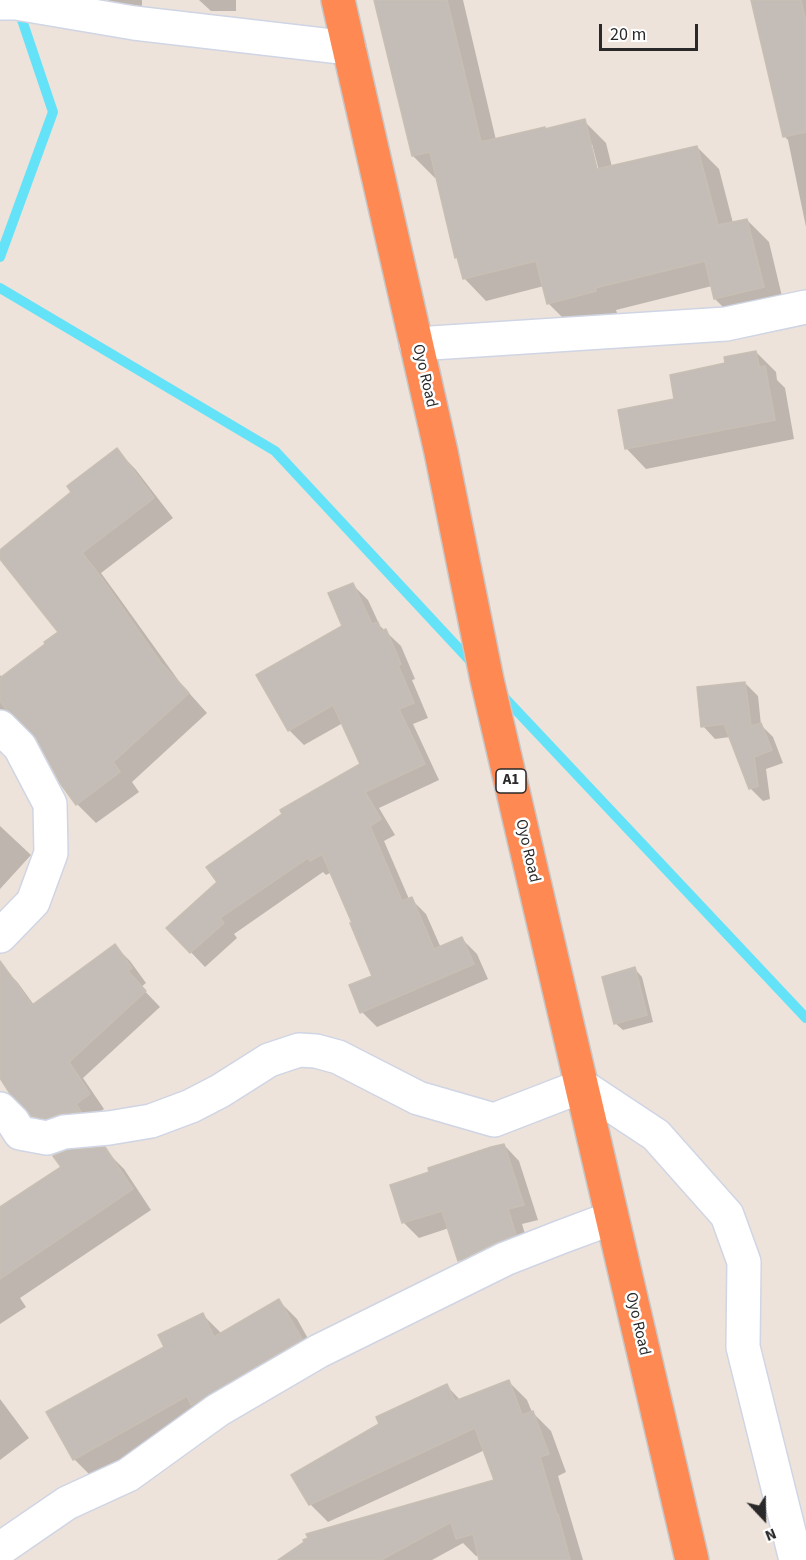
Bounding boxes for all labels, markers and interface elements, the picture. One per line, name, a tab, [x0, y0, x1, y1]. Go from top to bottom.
scale bar	[602, 12, 701, 50]
text: 20 m	[610, 22, 646, 47]
street label: Oyo Road	[407, 343, 441, 409]
road number: A1	[496, 769, 526, 793]
street label: Oyo Road	[510, 818, 544, 884]
street label: Oyo Road	[620, 1291, 654, 1357]
north arrow	[734, 1488, 794, 1548]
text: N	[762, 1522, 780, 1547]

